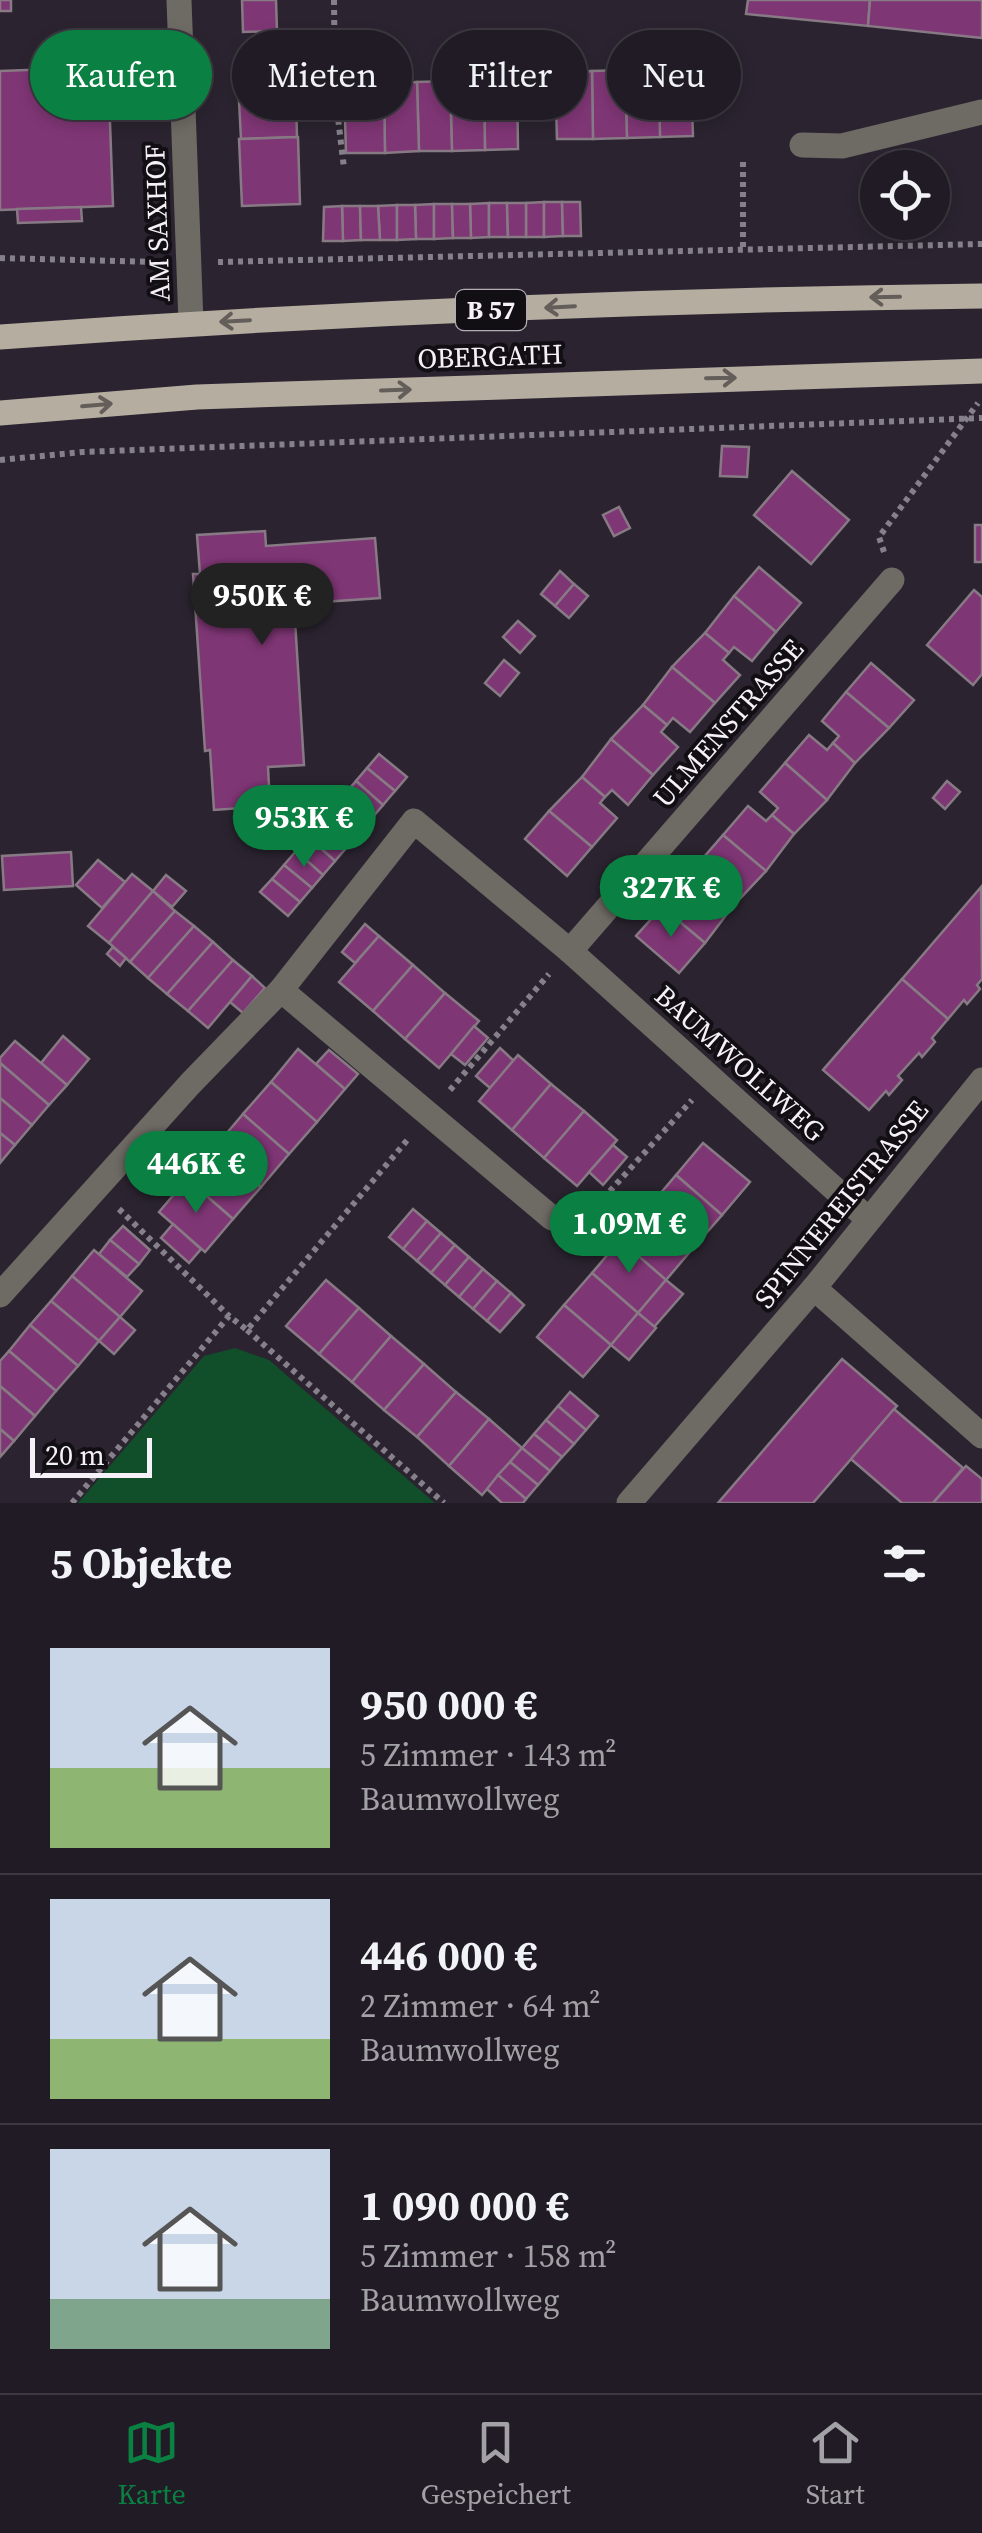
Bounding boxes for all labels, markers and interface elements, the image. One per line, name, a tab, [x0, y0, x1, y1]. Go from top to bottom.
chip: Kaufen	[30, 30, 212, 120]
chip: Mieten	[232, 30, 412, 120]
chip: Filter	[432, 30, 587, 120]
chip: Neu	[607, 30, 741, 120]
street label: AM SAXHOF	[135, 144, 179, 302]
map controls	[860, 150, 950, 240]
button: locate	[860, 150, 950, 240]
one-way arrow	[869, 288, 902, 306]
road number: B 57	[456, 290, 526, 330]
one-way arrow	[544, 298, 576, 317]
one-way arrow	[220, 312, 252, 331]
street label: OBERGATH	[417, 334, 563, 378]
one-way arrow	[704, 368, 736, 387]
one-way arrow	[379, 380, 412, 399]
one-way arrow	[81, 396, 113, 415]
pin: 950K €	[181, 563, 343, 648]
text: 950K €	[213, 573, 311, 617]
street label: ULMENSTRASSE	[644, 631, 812, 815]
pin: 953K €	[223, 785, 385, 870]
text: 953K €	[255, 795, 353, 839]
pin: 327K €	[590, 855, 752, 940]
text: 327K €	[622, 865, 720, 909]
street label: BAUMWOLLWEG	[647, 976, 833, 1150]
street label: SPINNEREISTRASSE	[745, 1092, 937, 1316]
pin: 446K €	[115, 1131, 277, 1216]
text: 446K €	[147, 1141, 245, 1185]
pin: 1.09M €	[537, 1191, 721, 1276]
text: 1.09M €	[572, 1201, 686, 1245]
scale bar	[30, 1433, 152, 1478]
text: 20 m	[45, 1436, 105, 1474]
text: 5 Objekte	[50, 1534, 232, 1592]
icon: filters	[877, 1536, 932, 1591]
text: 950 000 €	[360, 1675, 537, 1733]
icon: home	[130, 1688, 250, 1808]
text: 5 Zimmer · 143 m²	[360, 1733, 617, 1777]
text: Baumwollweg	[360, 1777, 559, 1821]
text: 446 000 €	[360, 1926, 537, 1984]
icon: home	[130, 1939, 250, 2059]
text: 2 Zimmer · 64 m²	[360, 1984, 601, 2028]
text: Baumwollweg	[360, 2028, 559, 2072]
text: 1 090 000 €	[360, 2176, 569, 2234]
icon: home	[130, 2189, 250, 2309]
text: 5 Zimmer · 158 m²	[360, 2234, 617, 2278]
text: Baumwollweg	[360, 2278, 559, 2322]
tab: Karte	[117, 2415, 186, 2513]
tab: Gespeichert	[421, 2415, 571, 2513]
tab: Start	[806, 2415, 865, 2513]

